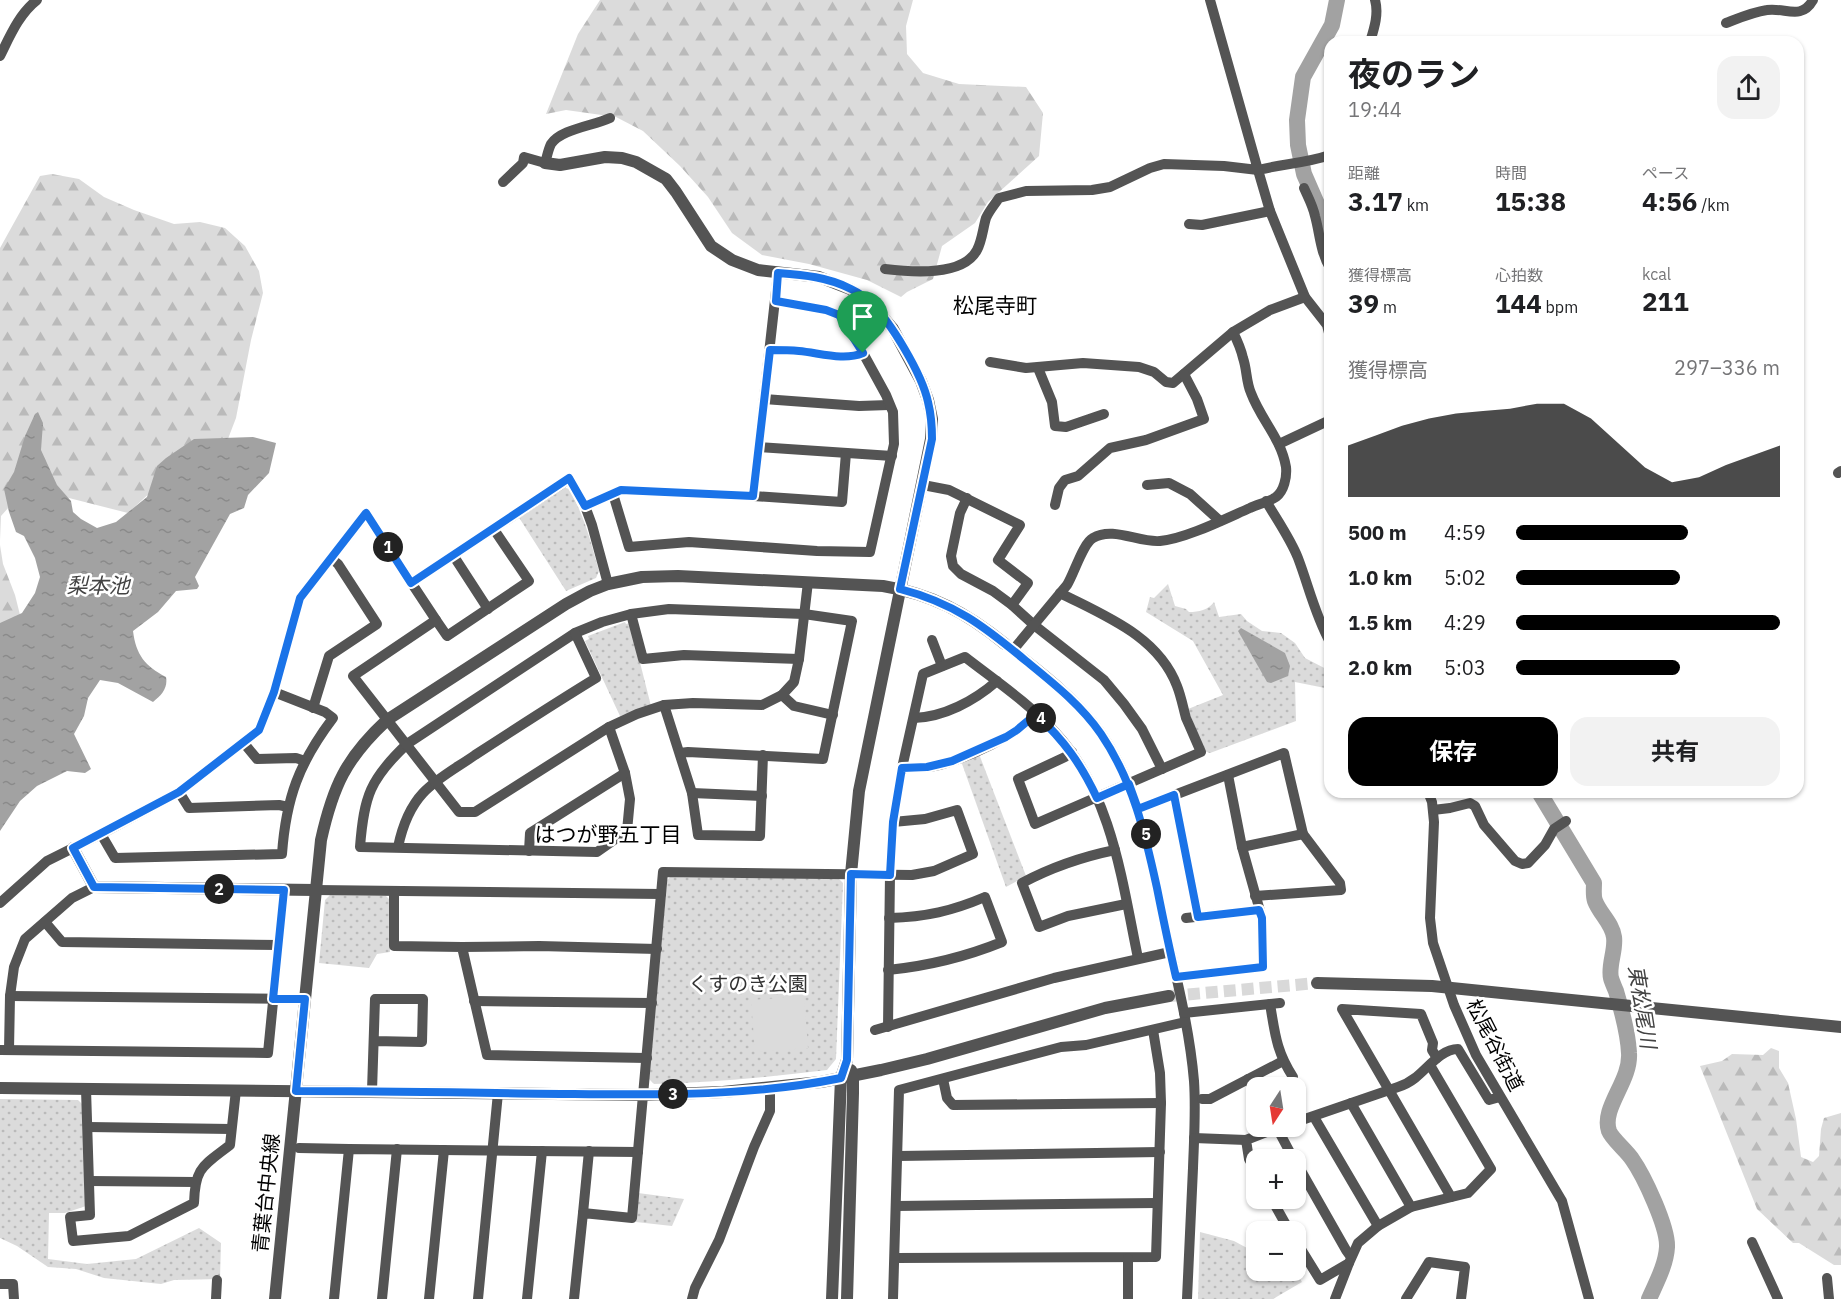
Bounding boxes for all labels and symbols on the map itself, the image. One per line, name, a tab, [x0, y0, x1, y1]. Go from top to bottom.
pin	[837, 291, 888, 353]
district label: 松尾寺町	[953, 291, 1037, 319]
pin: 1	[373, 532, 403, 562]
water label: 梨本池	[67, 571, 131, 599]
pin: 4	[1026, 703, 1056, 733]
pin: 5	[1131, 819, 1161, 849]
district label: はつが野五丁目	[535, 820, 682, 848]
pin: 2	[204, 874, 234, 904]
water label: 東松尾川	[1623, 963, 1664, 1052]
park label: くすのき公園	[688, 970, 808, 997]
street label: 松尾谷街道	[1461, 994, 1530, 1095]
north arrow	[1246, 1077, 1306, 1137]
pin: 3	[658, 1079, 688, 1109]
street label: 青葉台中央線	[246, 1132, 285, 1254]

